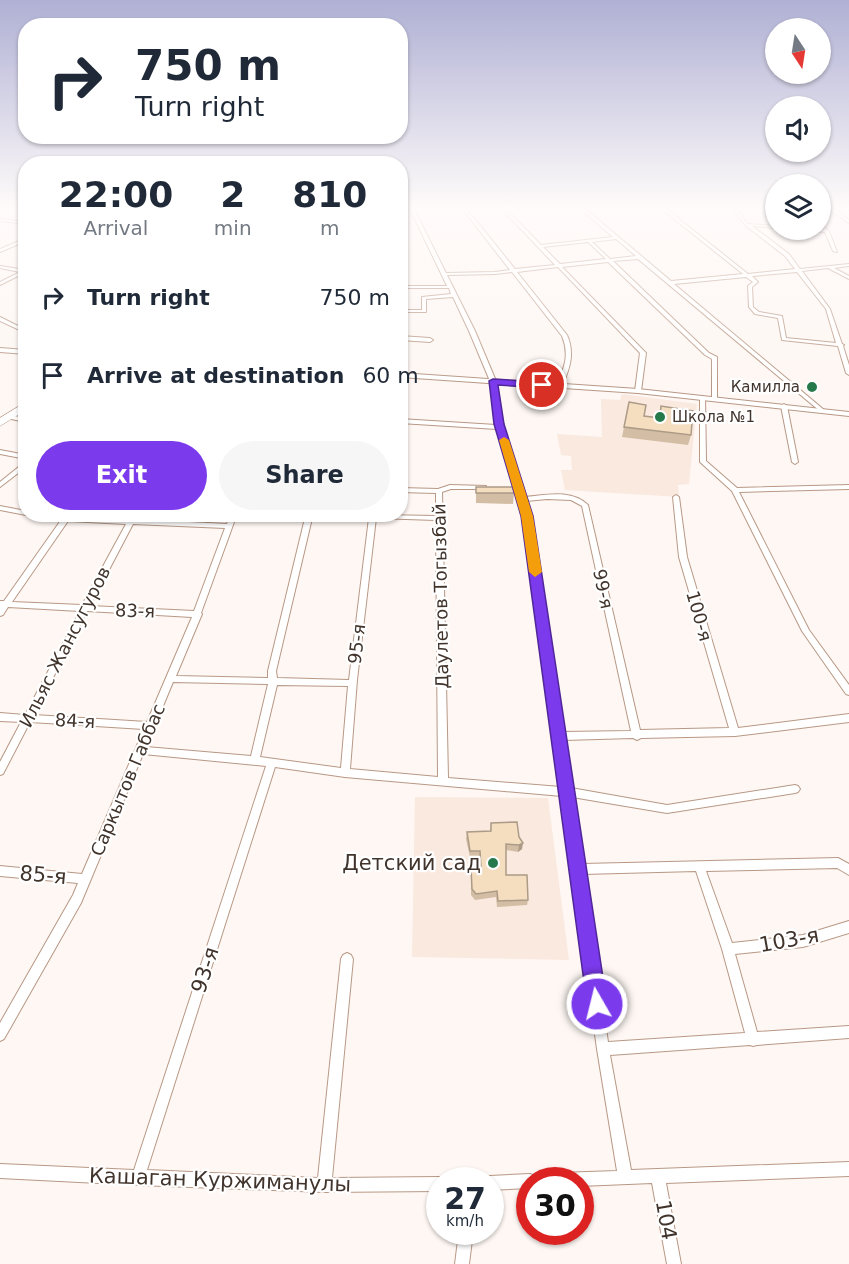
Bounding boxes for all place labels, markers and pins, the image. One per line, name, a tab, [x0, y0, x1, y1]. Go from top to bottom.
pin	[516, 359, 567, 410]
place label: Камилла	[731, 378, 800, 396]
marker: Камилла	[805, 380, 819, 394]
place label: Школа №1	[672, 408, 755, 426]
marker: Школа №1	[653, 410, 667, 424]
place label: Детский сад	[342, 851, 481, 875]
marker: Детский сад	[486, 856, 500, 870]

